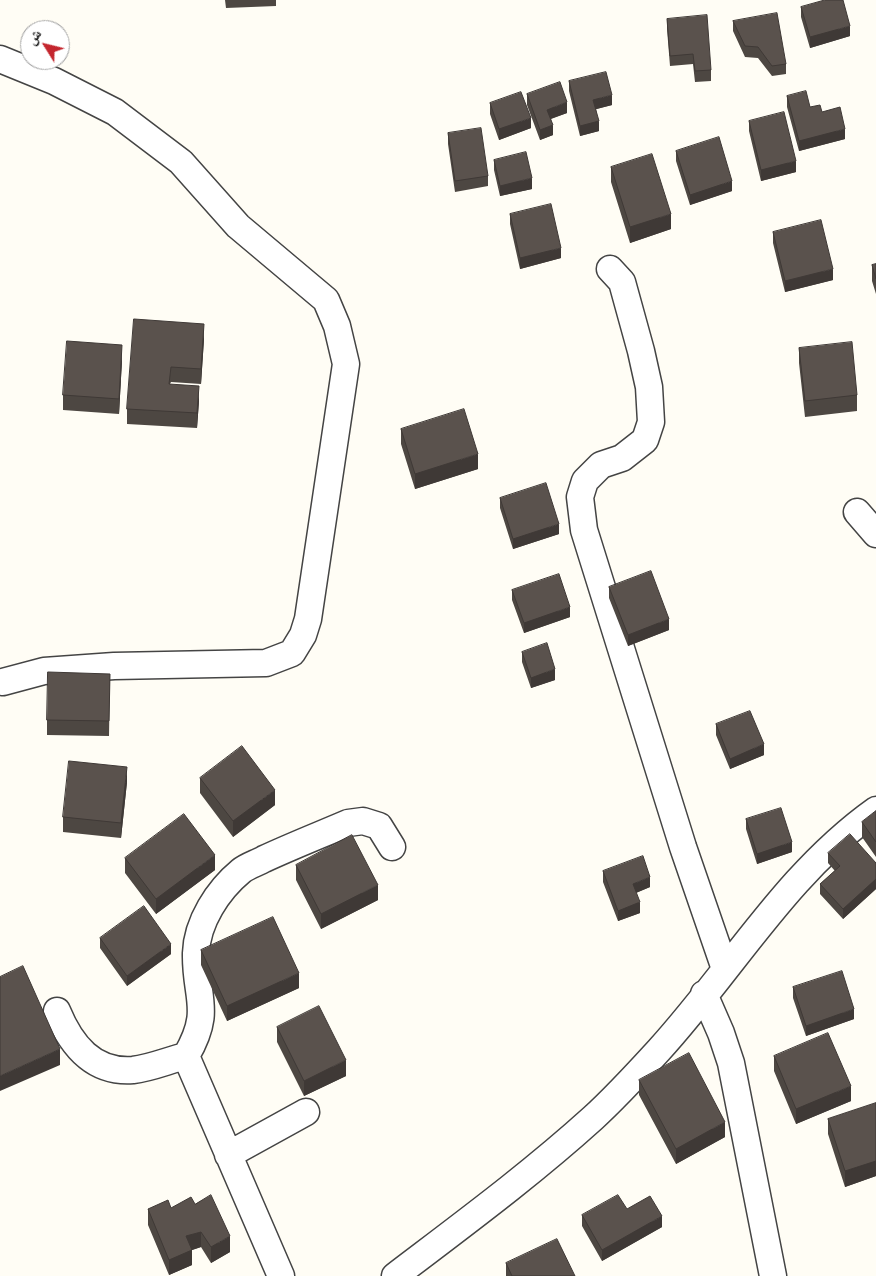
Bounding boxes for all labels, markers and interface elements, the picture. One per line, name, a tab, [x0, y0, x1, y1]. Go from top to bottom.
north arrow	[20, 20, 70, 70]
text: ش	[21, 25, 45, 48]

